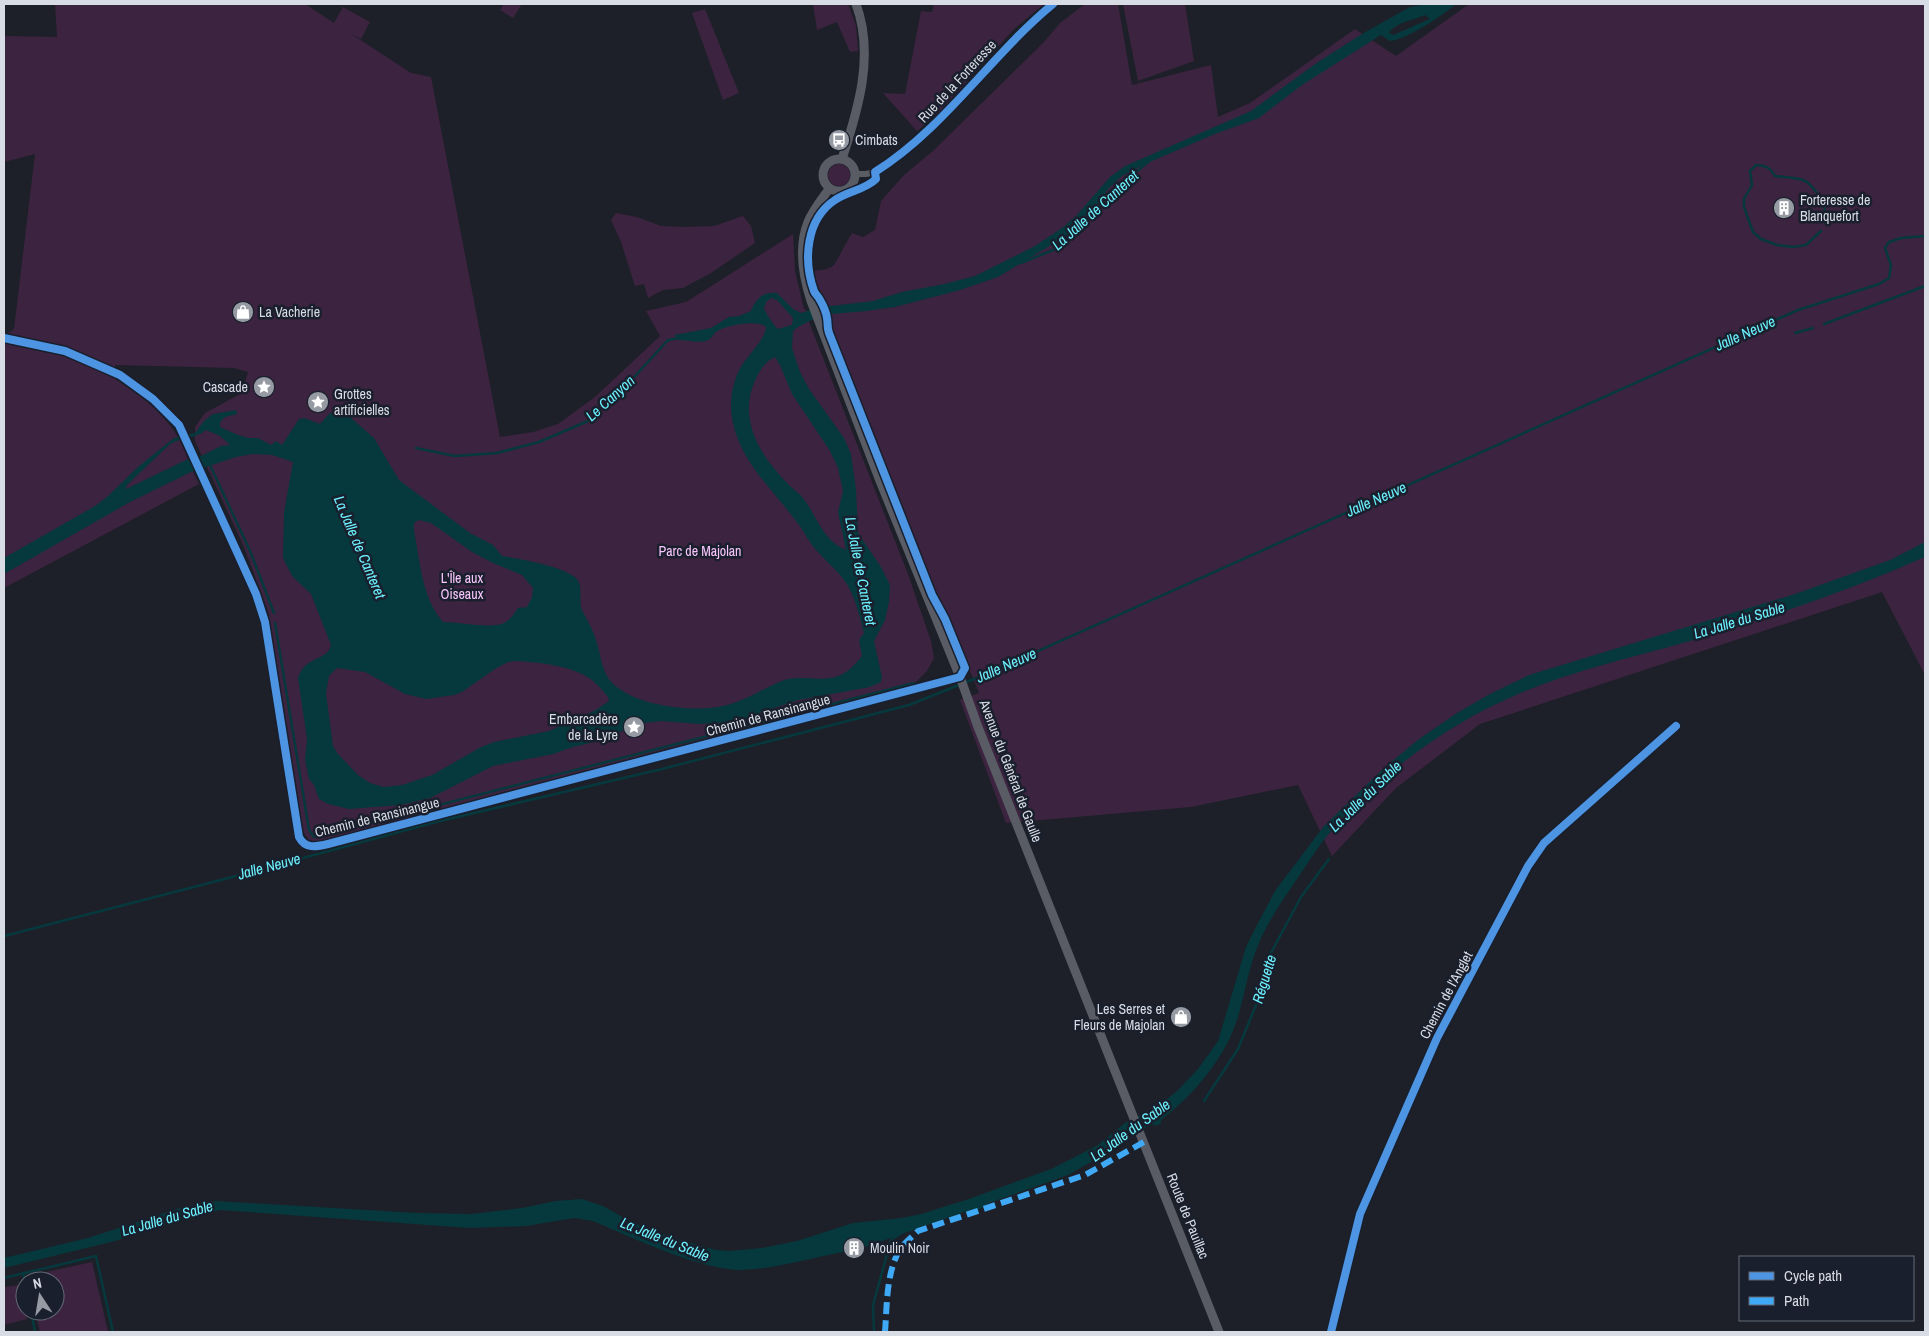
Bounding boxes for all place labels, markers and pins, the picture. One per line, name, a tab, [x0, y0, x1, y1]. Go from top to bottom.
bus stop icon: Cimbats	[827, 128, 851, 152]
place label: Cimbats	[855, 131, 898, 149]
place label: Forteresse de Blanquefort	[1800, 191, 1870, 225]
building icon: Forteresse de Blanquefort	[1772, 196, 1796, 220]
shop icon: La Vacherie	[231, 300, 255, 324]
place label: La Vacherie	[259, 303, 320, 321]
place icon: Cascade	[252, 375, 276, 399]
place label: Cascade	[203, 378, 248, 396]
place label: Grottes artificielles	[334, 385, 390, 419]
place icon: Grottes artificielles	[306, 390, 330, 414]
place label: Embarcadère de la Lyre	[549, 710, 618, 744]
place icon: Embarcadère de la Lyre	[622, 715, 646, 739]
place label: Les Serres et Fleurs de Majolan	[1074, 1000, 1165, 1034]
shop icon: Les Serres et Fleurs de Majolan	[1169, 1005, 1193, 1029]
building icon: Moulin Noir	[842, 1236, 866, 1260]
place label: Moulin Noir	[870, 1239, 930, 1257]

